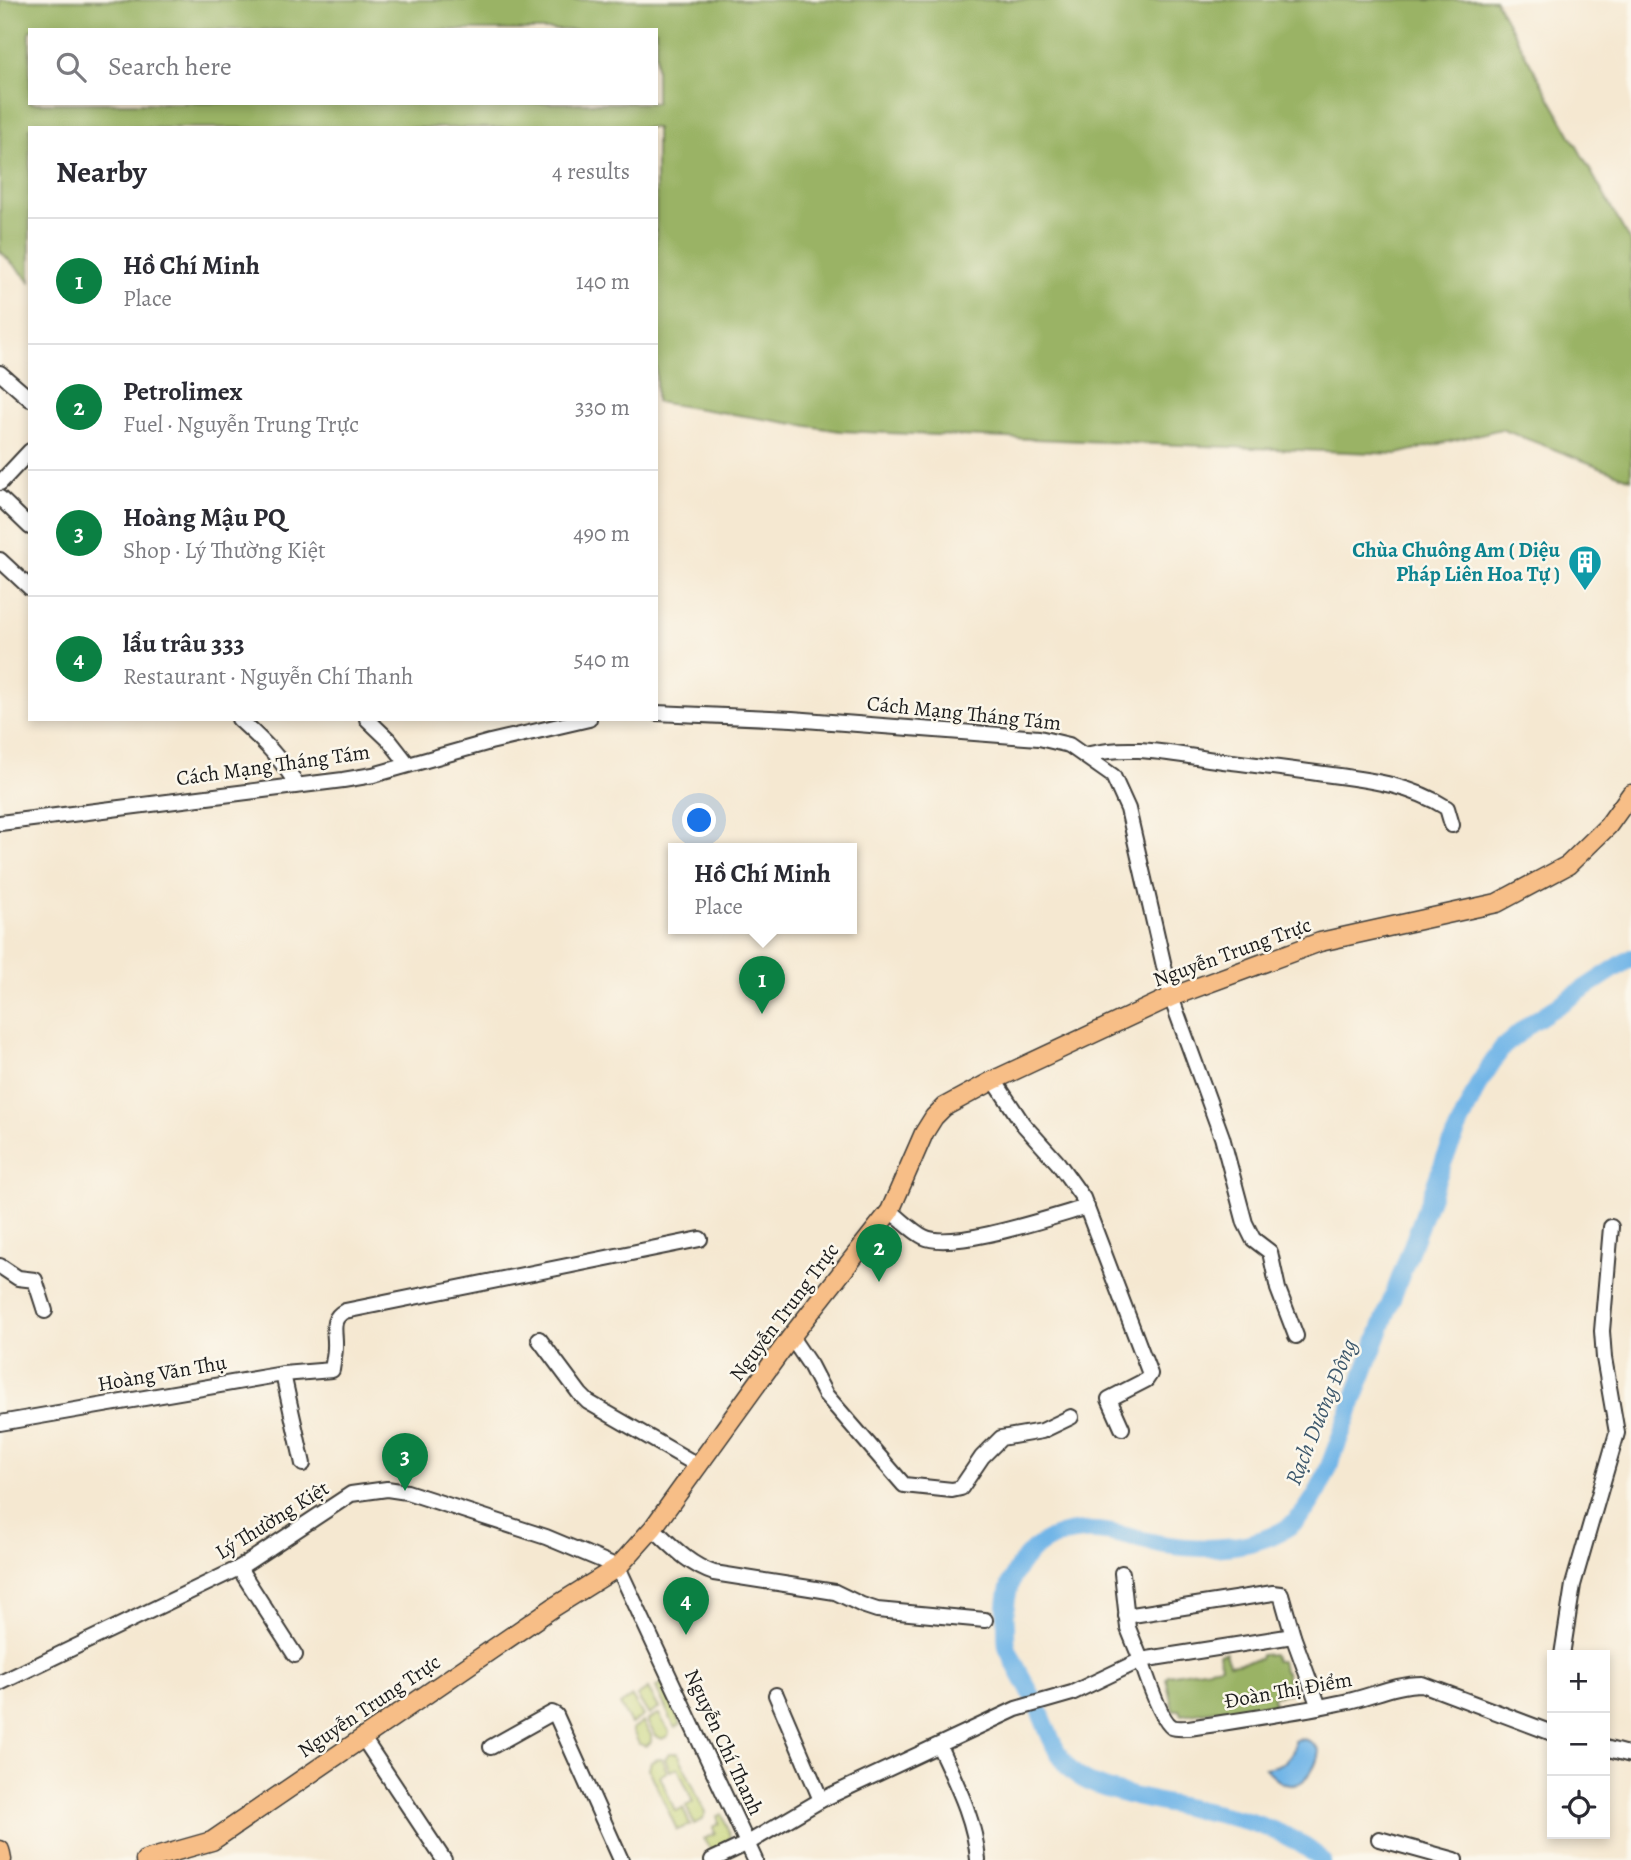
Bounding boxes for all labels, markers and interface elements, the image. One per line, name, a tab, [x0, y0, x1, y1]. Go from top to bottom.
search box	[28, 28, 658, 105]
icon: search	[52, 48, 90, 86]
text: Search here	[108, 49, 232, 84]
text: Nearby	[56, 152, 147, 192]
text: 4 results	[552, 156, 630, 187]
text: Hồ Chí Minh	[123, 248, 260, 283]
text: 1	[75, 266, 83, 297]
text: 140 m	[576, 266, 630, 297]
text: Place	[123, 283, 172, 314]
text: Petrolimex	[123, 374, 242, 409]
text: 2	[73, 392, 85, 423]
text: 330 m	[575, 392, 630, 423]
text: Fuel · Nguyễn Trung Trực	[123, 409, 359, 440]
text: Hoàng Mậu PQ	[123, 500, 286, 535]
text: 3	[74, 518, 84, 549]
text: 490 m	[573, 518, 630, 549]
text: Shop · Lý Thường Kiệt	[123, 535, 326, 566]
place label: Chùa Chuông Am ( Diệu Pháp Liên Hoa Tự )	[1352, 536, 1561, 588]
building icon: Chùa Chuông Am ( Diệu Pháp Liên Hoa Tự )	[1566, 543, 1604, 592]
text: lẩu trâu 333	[123, 626, 245, 661]
text: 4	[74, 644, 84, 675]
text: 540 m	[574, 644, 630, 675]
text: Restaurant · Nguyễn Chí Thanh	[123, 661, 413, 692]
street label: Cách Mạng Tháng Tám	[865, 689, 1063, 737]
street label: Cách Mạng Tháng Tám	[174, 738, 372, 792]
your location	[682, 803, 716, 837]
popup	[668, 843, 857, 934]
text: Hồ Chí Minh	[694, 856, 831, 891]
text: Place	[694, 891, 743, 922]
street label: Nguyễn Trung Trực	[1149, 910, 1315, 994]
pin: 1	[739, 956, 785, 1014]
pin: 2	[856, 1224, 902, 1282]
street label: Nguyễn Trung Trực	[723, 1237, 845, 1387]
water label: Rạch Dương Đông	[1278, 1334, 1364, 1490]
street label: Hoàng Văn Thụ	[95, 1348, 229, 1398]
pin: 3	[382, 1433, 428, 1491]
street label: Lý Thường Kiệt	[210, 1474, 334, 1566]
pin: 4	[663, 1577, 709, 1635]
street label: Nguyễn Trung Trực	[292, 1648, 446, 1764]
map controls	[1547, 1650, 1610, 1839]
button: +	[1547, 1650, 1610, 1713]
street label: Nguyễn Chí Thanh	[678, 1664, 770, 1820]
street label: Đoàn Thị Điểm	[1222, 1665, 1354, 1715]
button: −	[1547, 1713, 1610, 1776]
button: locate	[1547, 1776, 1610, 1839]

